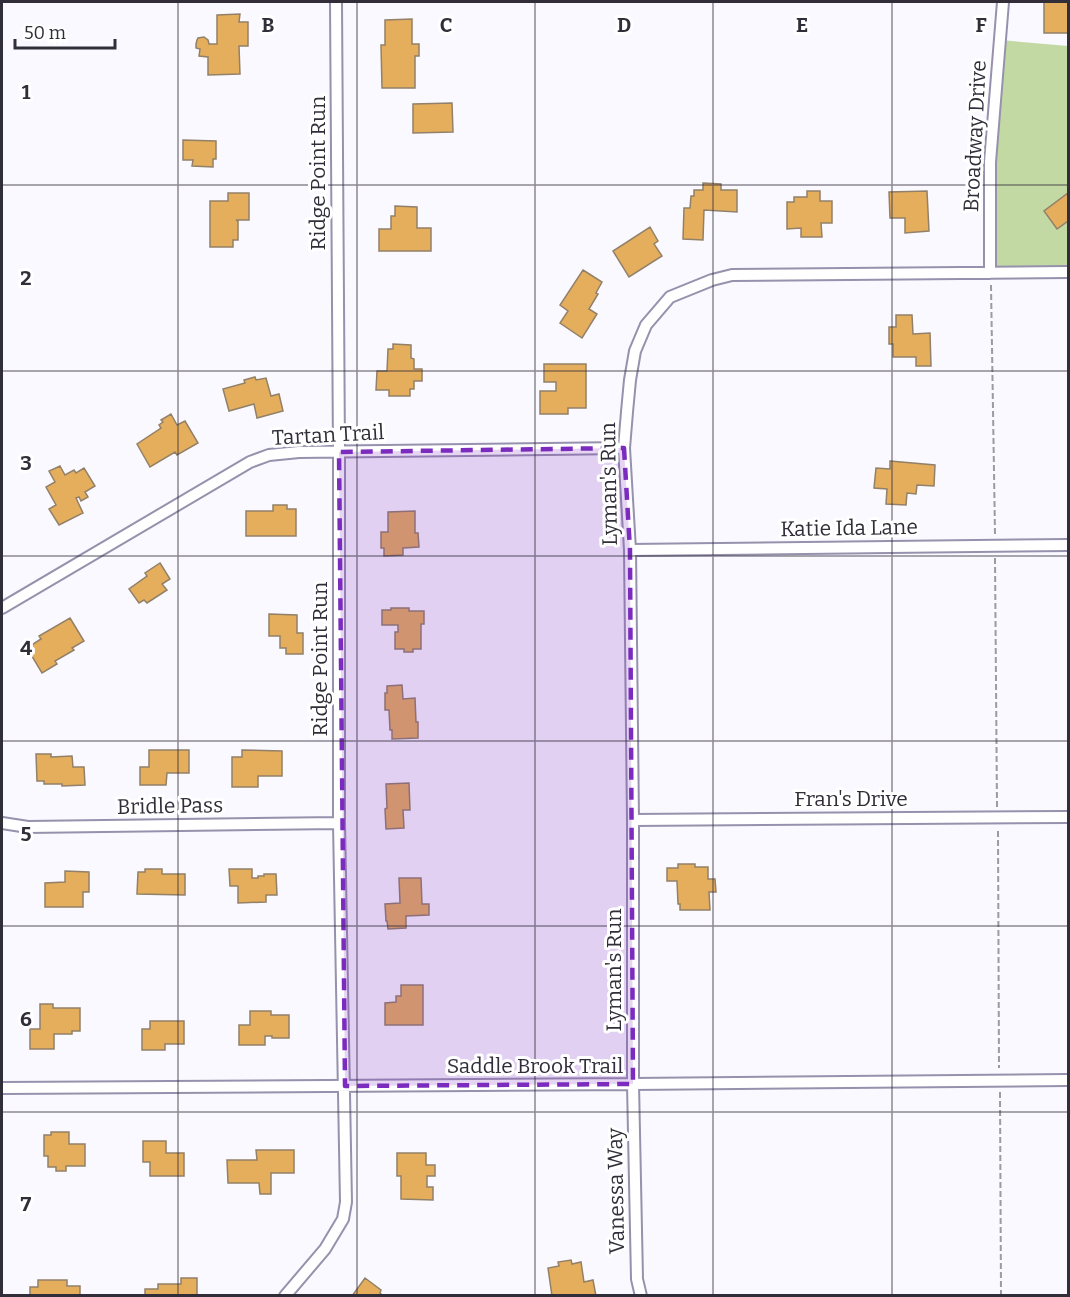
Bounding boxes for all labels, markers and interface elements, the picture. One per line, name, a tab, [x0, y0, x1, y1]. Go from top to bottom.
scale bar	[15, 12, 116, 50]
text: B	[262, 13, 275, 37]
text: C	[440, 13, 452, 37]
text: D	[617, 13, 631, 37]
text: E	[796, 13, 808, 37]
text: F	[975, 13, 987, 37]
text: 50 m	[24, 22, 66, 44]
street label: Broadway Drive	[958, 59, 992, 213]
text: 1	[22, 80, 31, 104]
street label: Ridge Point Run	[305, 96, 331, 250]
text: 2	[20, 266, 32, 290]
street label: Tartan Trail	[271, 419, 385, 451]
street label: Lyman's Run	[595, 422, 623, 546]
text: 3	[20, 451, 32, 475]
street label: Katie Ida Lane	[780, 514, 918, 542]
street label: Ridge Point Run	[307, 582, 333, 736]
text: 4	[20, 636, 32, 660]
street label: Fran's Drive	[794, 786, 908, 812]
street label: Bridle Pass	[117, 792, 223, 820]
text: 5	[21, 822, 32, 846]
street label: Lyman's Run	[601, 908, 627, 1032]
text: 6	[20, 1007, 32, 1031]
street label: Saddle Brook Trail	[447, 1053, 623, 1079]
street label: Vanessa Way	[602, 1127, 630, 1254]
text: 7	[21, 1192, 32, 1216]

